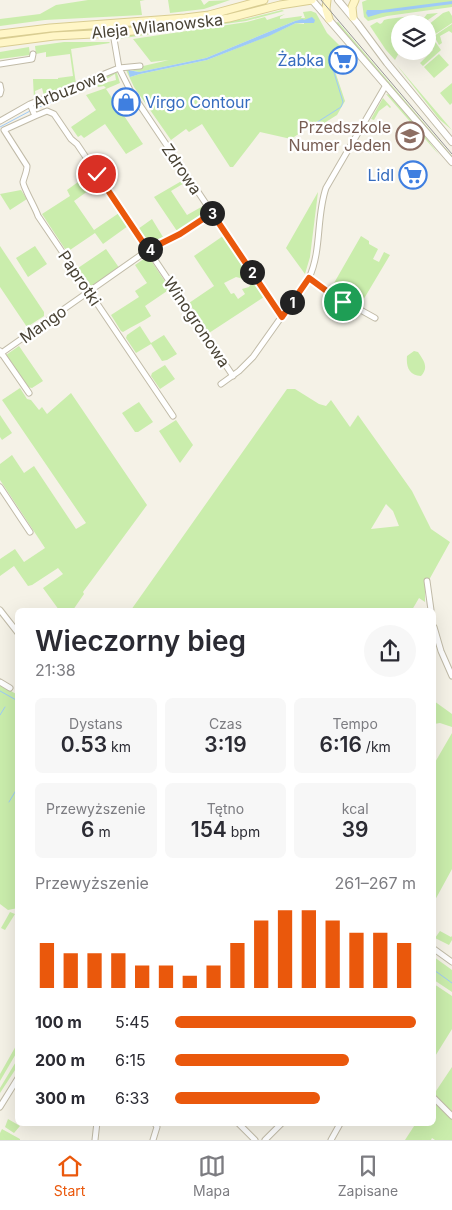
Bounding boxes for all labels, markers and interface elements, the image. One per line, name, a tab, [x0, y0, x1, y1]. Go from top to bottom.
street label: Aleja Wilanowska	[90, 9, 224, 43]
map controls	[391, 15, 436, 60]
button: layers	[391, 15, 436, 60]
supermarket icon: Żabka	[328, 45, 358, 75]
place label: Żabka	[277, 50, 324, 70]
street label: Arbuzowa	[30, 65, 108, 113]
shop icon: Virgo Contour	[111, 87, 141, 117]
place label: Virgo Contour	[145, 92, 250, 112]
place label: Przedszkole Numer Jeden	[289, 117, 391, 155]
school or university icon: Przedszkole Numer Jeden	[395, 121, 425, 151]
street label: Zdrowa	[158, 140, 206, 198]
pin	[76, 153, 118, 195]
icon: check	[83, 160, 111, 188]
supermarket icon: Lidl	[398, 160, 428, 190]
place label: Lidl	[367, 165, 394, 185]
pin: 3	[200, 200, 224, 226]
text: 3	[208, 205, 217, 222]
pin: 4	[138, 236, 162, 262]
text: 4	[146, 241, 155, 258]
street label: Paprotki	[54, 247, 106, 309]
pin: 2	[240, 260, 264, 284]
text: 2	[248, 264, 257, 281]
street label: Winogronowa	[159, 273, 235, 371]
pin	[322, 281, 364, 323]
icon: arrive	[329, 288, 357, 316]
pin: 1	[280, 290, 304, 314]
text: 1	[289, 294, 296, 311]
street label: Mango	[16, 301, 70, 347]
text: Wieczorny bieg	[35, 624, 246, 658]
button: share	[364, 625, 416, 677]
text: 21:38	[35, 660, 76, 680]
text: Dystans	[69, 715, 123, 732]
text: Czas	[209, 715, 242, 732]
text: Tempo	[332, 715, 378, 732]
text: 0.53	[61, 732, 107, 757]
text: 3:19	[204, 732, 247, 757]
text: 6:16	[319, 732, 362, 757]
text: km	[107, 738, 131, 755]
text: /km	[362, 738, 391, 755]
text: Przewyższenie	[46, 800, 146, 817]
text: Tętno	[207, 800, 244, 817]
text: kcal	[342, 800, 369, 817]
text: 6	[81, 817, 94, 842]
text: 154	[191, 817, 227, 842]
text: 39	[342, 817, 369, 842]
text: m	[94, 823, 111, 840]
text: bpm	[227, 823, 260, 840]
text: Przewyższenie	[35, 873, 149, 893]
text: 261–267 m	[335, 873, 416, 893]
text: 100 m	[35, 1012, 82, 1032]
text: 5:45	[115, 1012, 149, 1032]
text: 200 m	[35, 1050, 85, 1070]
text: 6:15	[115, 1050, 146, 1070]
text: 300 m	[35, 1088, 85, 1108]
text: 6:33	[115, 1088, 149, 1108]
tab: Start	[54, 1152, 85, 1199]
tab: Mapa	[193, 1152, 230, 1199]
tab: Zapisane	[338, 1152, 398, 1199]

